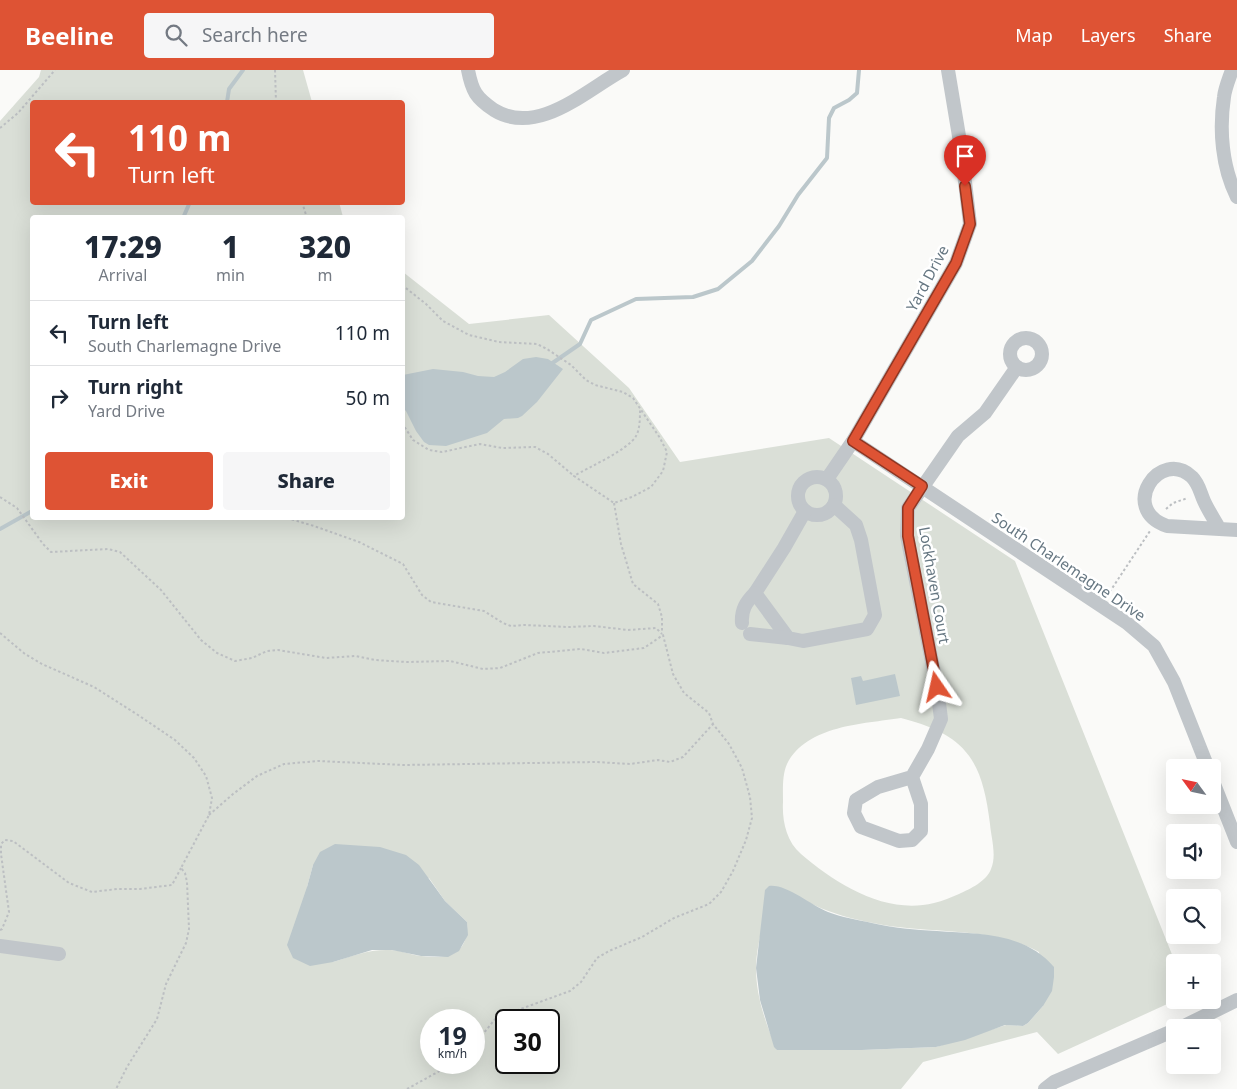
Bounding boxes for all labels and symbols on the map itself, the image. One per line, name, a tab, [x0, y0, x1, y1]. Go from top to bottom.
pin	[944, 135, 986, 186]
street label: Yard Drive	[901, 241, 953, 315]
street label: South Charlemagne Drive	[988, 507, 1150, 625]
street label: Lockhaven Court	[915, 525, 955, 646]
position arrow	[910, 660, 962, 712]
north arrow	[1166, 759, 1221, 814]
speed limit sign: 30	[495, 1009, 560, 1074]

